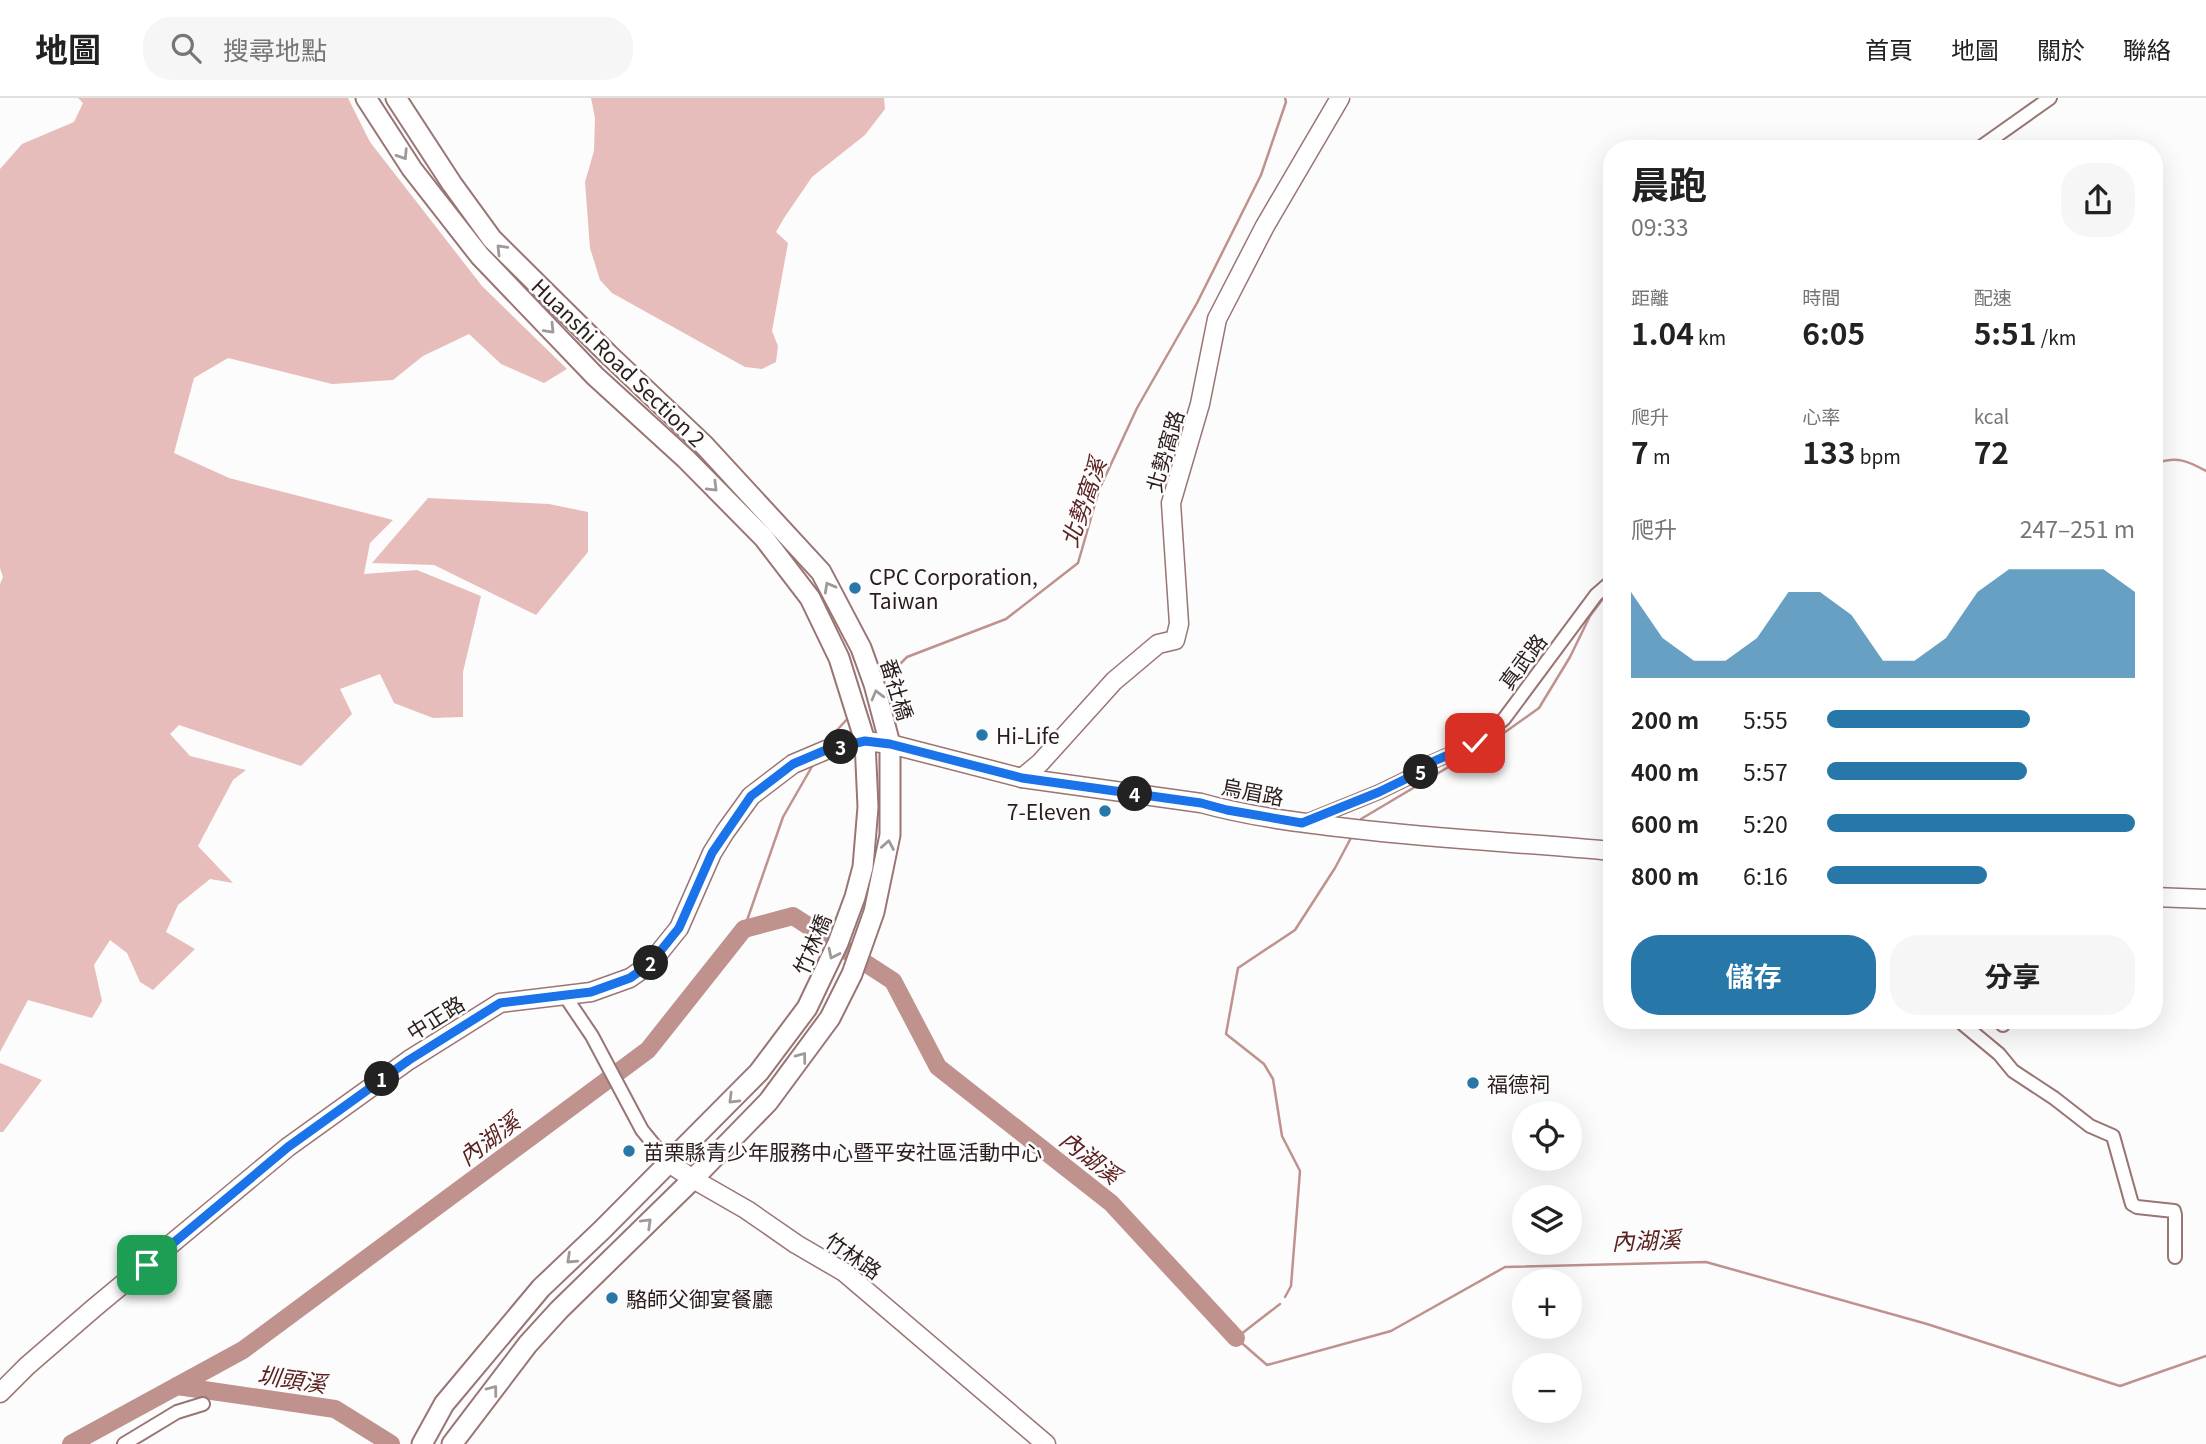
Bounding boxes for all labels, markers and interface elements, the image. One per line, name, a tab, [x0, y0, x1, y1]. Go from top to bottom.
search box	[143, 17, 633, 80]
text: 地圖	[35, 24, 101, 72]
icon: search	[167, 29, 205, 67]
text: 搜尋地點	[223, 30, 327, 67]
text: 首頁	[1865, 31, 1913, 66]
text: 地圖	[1951, 31, 1999, 66]
text: 關於	[2037, 31, 2085, 66]
text: 聯絡	[2123, 31, 2171, 66]
one-way arrow	[395, 147, 407, 160]
text: 晨跑	[1631, 155, 1707, 210]
button: share	[2061, 163, 2135, 237]
text: 09:33	[1631, 209, 1688, 243]
one-way arrow	[496, 244, 509, 257]
street label: Huanshi Road Section 2	[526, 271, 712, 453]
text: 距離	[1631, 283, 1669, 310]
text: 時間	[1802, 283, 1840, 310]
text: 配速	[1974, 283, 2012, 310]
text: 1.04	[1631, 310, 1694, 354]
text: 6:05	[1802, 310, 1865, 354]
text: 5:51	[1974, 310, 2037, 354]
one-way arrow	[541, 320, 554, 333]
text: km	[1694, 323, 1726, 350]
text: /km	[2037, 323, 2076, 350]
text: 爬升	[1631, 402, 1669, 429]
text: 心率	[1802, 402, 1840, 429]
text: kcal	[1974, 402, 2009, 429]
street label: 北勢窩路	[1138, 406, 1190, 496]
text: 7	[1631, 429, 1649, 473]
text: 133	[1802, 429, 1855, 473]
text: 72	[1974, 429, 2009, 473]
text: m	[1649, 442, 1671, 469]
text: bpm	[1855, 442, 1901, 469]
water label: 北勢窩溪	[1051, 450, 1114, 551]
one-way arrow	[705, 478, 718, 491]
text: 爬升	[1631, 511, 1677, 545]
text: 247–251 m	[2020, 511, 2135, 545]
place label: CPC Corporation, Taiwan	[869, 561, 1038, 615]
marker: CPC Corporation, Taiwan	[847, 580, 863, 596]
one-way arrow	[824, 582, 837, 594]
street label: 真武路	[1491, 627, 1553, 695]
street label: 番社橋	[874, 654, 922, 724]
one-way arrow	[871, 690, 885, 702]
text: 200 m	[1631, 702, 1699, 736]
text: 5:55	[1743, 702, 1788, 736]
pin	[1445, 713, 1505, 773]
place label: Hi-Life	[996, 720, 1060, 750]
icon: check	[1456, 724, 1494, 762]
marker: Hi-Life	[974, 727, 990, 743]
pin: 3	[824, 730, 858, 764]
text: 3	[835, 733, 846, 760]
pin: 5	[1404, 754, 1438, 790]
text: 400 m	[1631, 754, 1699, 788]
text: 5:57	[1743, 754, 1788, 788]
text: 5	[1415, 758, 1426, 785]
street label: 烏眉路	[1219, 770, 1287, 812]
pin: 4	[1118, 776, 1152, 812]
text: 4	[1129, 780, 1140, 807]
place label: 7-Eleven	[1007, 796, 1091, 826]
marker: 7-Eleven	[1097, 803, 1113, 819]
text: 600 m	[1631, 806, 1699, 840]
text: 5:20	[1743, 806, 1788, 840]
one-way arrow	[879, 839, 894, 851]
text: 800 m	[1631, 858, 1699, 892]
text: 6:16	[1743, 858, 1788, 892]
street label: 竹林橋	[785, 909, 837, 979]
button: 儲存	[1631, 935, 1876, 1015]
button: 分享	[1890, 935, 2135, 1015]
pin: 2	[634, 946, 668, 980]
one-way arrow	[828, 947, 842, 959]
text: 2	[645, 949, 656, 976]
street label: 中正路	[400, 988, 470, 1046]
one-way arrow	[794, 1052, 807, 1065]
pin: 1	[364, 1062, 400, 1096]
text: 1	[376, 1065, 387, 1092]
place label: 福德祠	[1487, 1068, 1550, 1098]
marker: 福德祠	[1465, 1075, 1481, 1091]
one-way arrow	[728, 1090, 741, 1103]
map controls	[1512, 1101, 1582, 1423]
button: locate	[1512, 1101, 1582, 1171]
water label: 內湖溪	[450, 1102, 528, 1172]
water label: 內湖溪	[1053, 1121, 1131, 1192]
place label: 苗栗縣青少年服務中心暨平安社區活動中心	[643, 1136, 1042, 1166]
marker: 苗栗縣青少年服務中心暨平安社區活動中心	[621, 1143, 637, 1159]
button: layers	[1512, 1185, 1582, 1255]
one-way arrow	[639, 1218, 652, 1231]
water label: 內湖溪	[1611, 1221, 1684, 1257]
street label: 竹林路	[820, 1225, 888, 1285]
pin	[117, 1235, 177, 1295]
icon: arrive	[128, 1246, 166, 1284]
one-way arrow	[567, 1251, 580, 1264]
button: +	[1512, 1269, 1582, 1339]
place label: 駱師父御宴餐廳	[626, 1283, 773, 1313]
marker: 駱師父御宴餐廳	[604, 1290, 620, 1306]
button: −	[1512, 1353, 1582, 1423]
water label: 圳頭溪	[255, 1356, 332, 1400]
one-way arrow	[485, 1385, 498, 1398]

